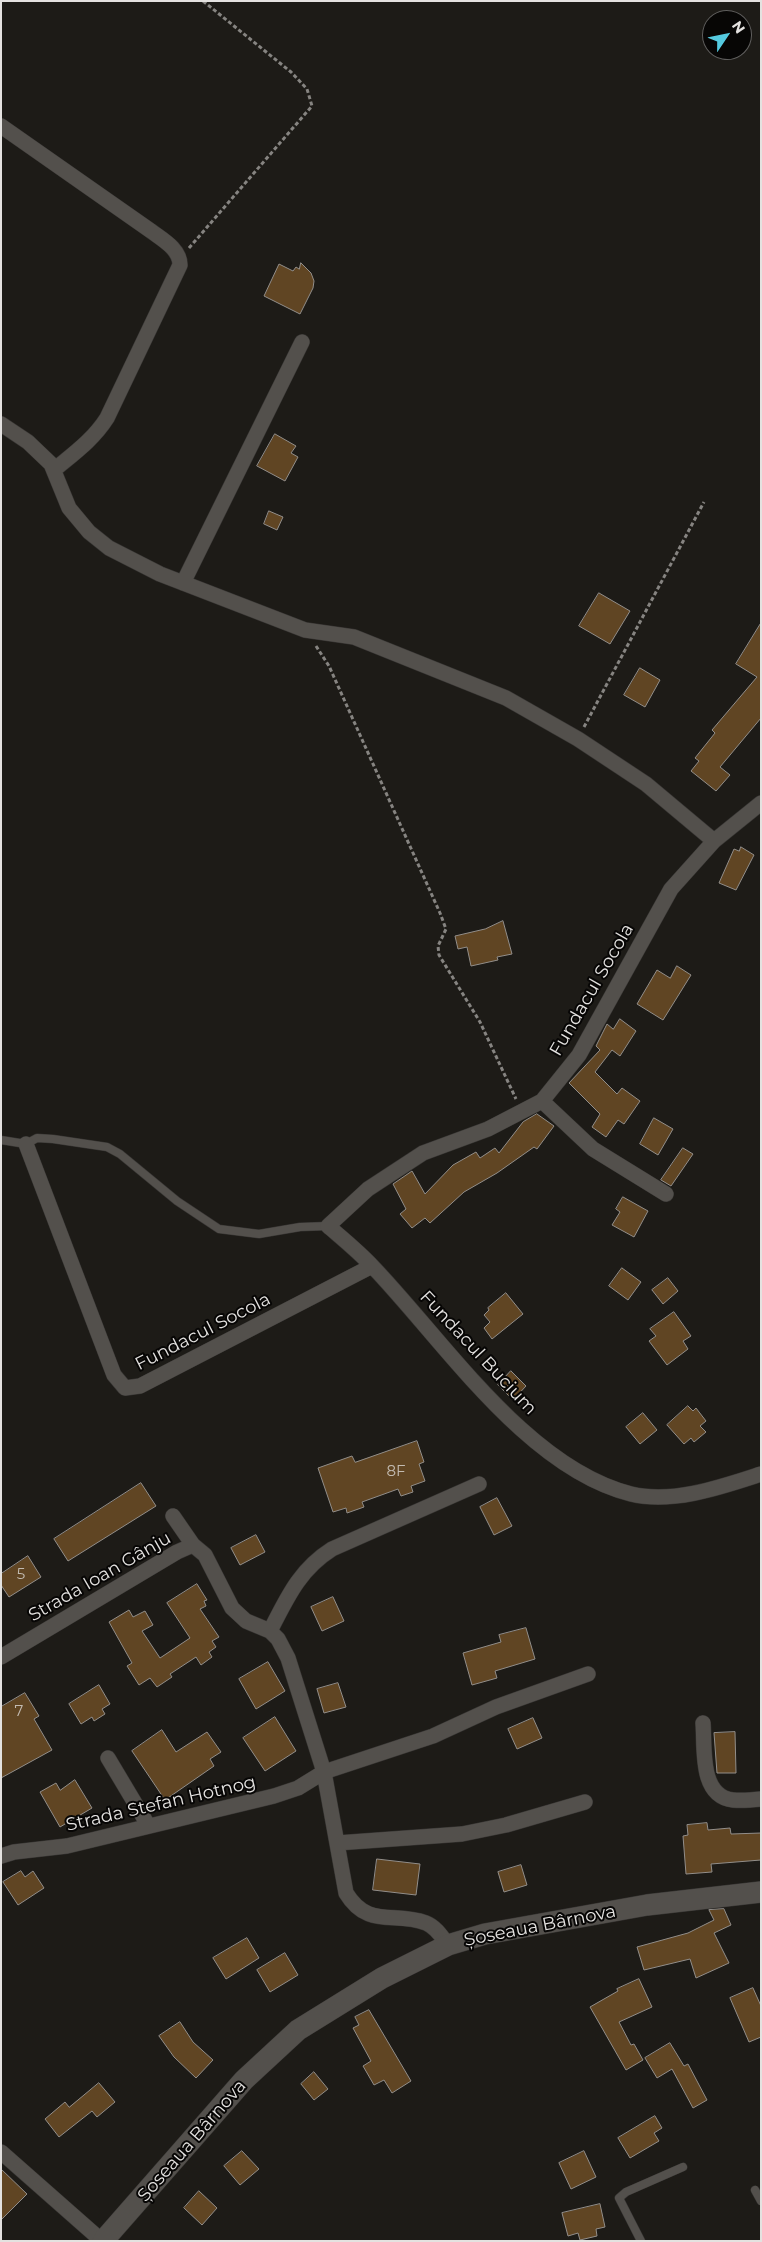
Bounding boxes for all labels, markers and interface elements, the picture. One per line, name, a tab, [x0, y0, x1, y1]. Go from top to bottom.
north arrow	[702, 10, 752, 60]
text: N	[728, 17, 749, 37]
street label: Fundacul Socola	[545, 920, 639, 1060]
street label: Fundacul Bucium	[415, 1287, 541, 1419]
street label: Fundacul Socola	[132, 1289, 274, 1375]
house number: 8F	[386, 1463, 406, 1481]
street label: Strada Ioan Gânju	[25, 1527, 175, 1627]
house number: 5	[17, 1566, 25, 1584]
house number: 7	[15, 1703, 23, 1721]
street label: Strada Stefan Hotnog	[64, 1772, 258, 1836]
street label: Șoseaua Bârnova	[462, 1901, 618, 1951]
street label: Șoseaua Bârnova	[133, 2076, 251, 2206]

